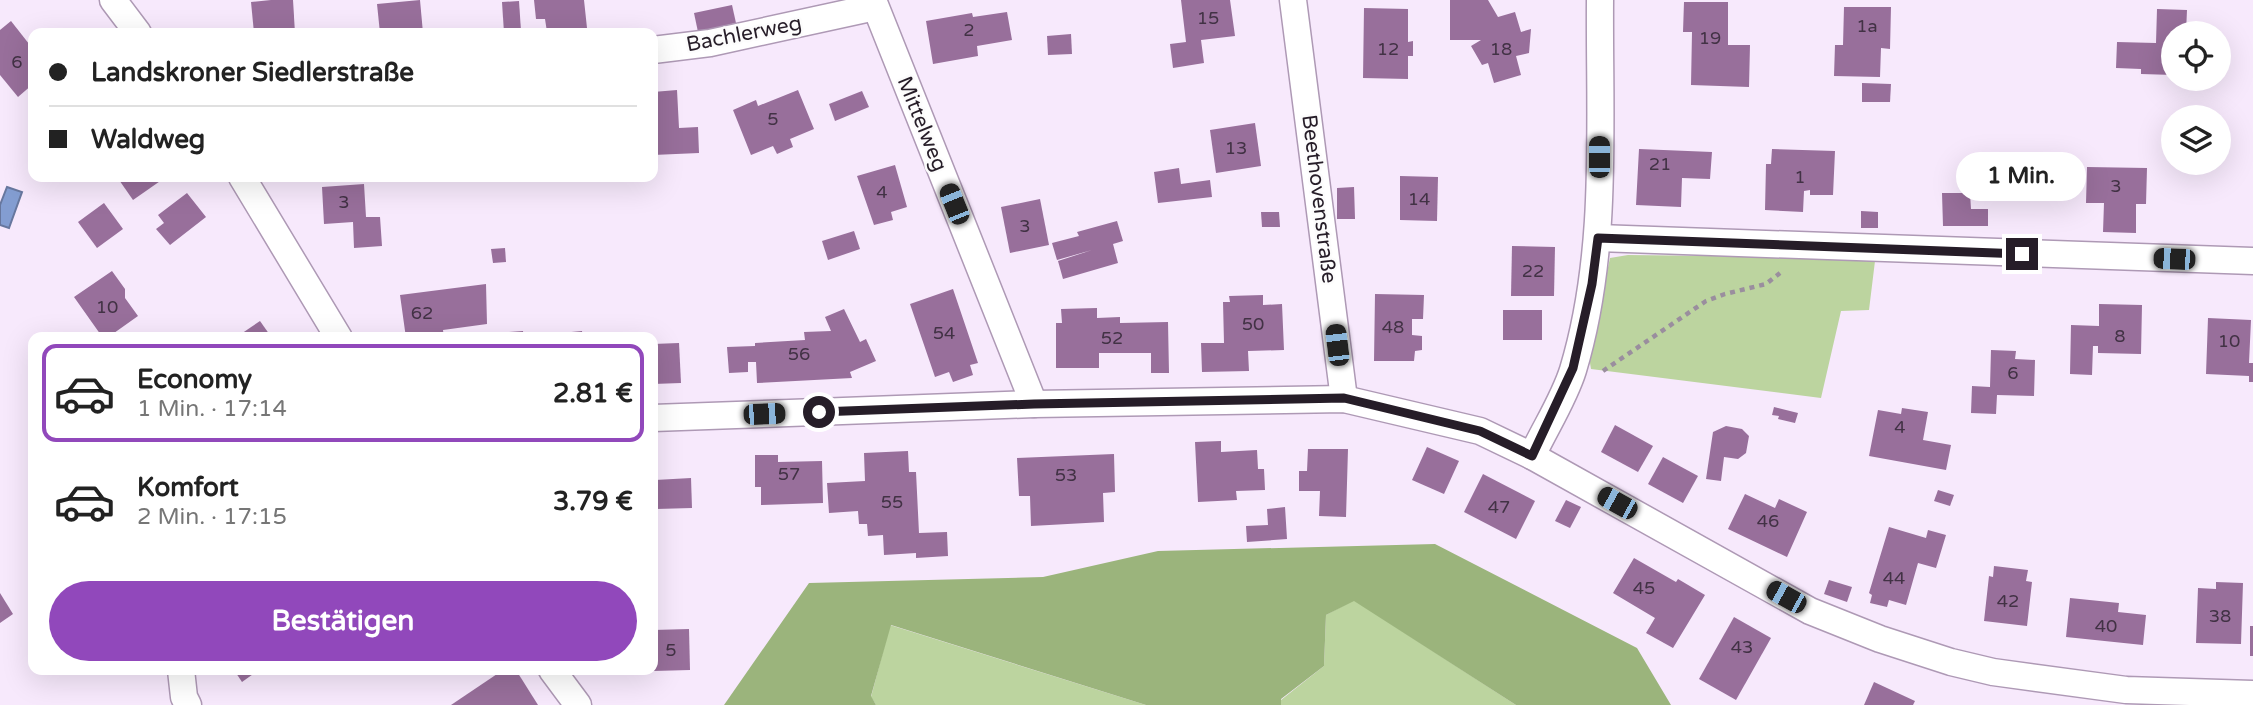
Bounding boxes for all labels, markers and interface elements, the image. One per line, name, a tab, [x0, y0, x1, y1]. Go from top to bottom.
house number: 15	[1197, 7, 1219, 29]
street label: Bachlerweg	[684, 11, 804, 57]
house number: 1a	[1856, 15, 1878, 37]
house number: 2	[963, 19, 975, 41]
map controls	[2161, 21, 2231, 175]
button: locate	[2161, 21, 2231, 91]
house number: 19	[1699, 27, 1721, 49]
house number: 12	[1377, 38, 1399, 60]
house number: 18	[1490, 38, 1512, 60]
house number: 6	[11, 51, 23, 73]
text: Landskroner Siedlerstraße	[91, 57, 414, 88]
street label: Mittelweg	[892, 73, 952, 175]
button: layers	[2161, 105, 2231, 175]
house number: 5	[767, 108, 779, 130]
street label: Beethovenstraße	[1296, 113, 1342, 285]
text: Waldweg	[91, 124, 205, 155]
car	[1589, 136, 1610, 178]
house number: 13	[1225, 137, 1247, 159]
callout: 1 Min.	[1957, 152, 2087, 202]
house number: 21	[1649, 153, 1671, 175]
text: 1 Min.	[1987, 162, 2055, 190]
house number: 1	[1794, 166, 1806, 188]
house number: 3	[2110, 175, 2122, 197]
house number: 4	[876, 181, 888, 203]
car	[937, 181, 972, 227]
house number: 14	[1408, 188, 1430, 210]
house number: 3	[338, 191, 350, 213]
house number: 3	[1019, 215, 1031, 237]
route end	[2006, 238, 2038, 270]
car	[2153, 248, 2196, 270]
house number: 22	[1522, 260, 1544, 282]
house number: 10	[96, 296, 118, 318]
house number: 62	[411, 302, 433, 324]
house number: 50	[1242, 313, 1264, 335]
house number: 48	[1382, 316, 1404, 338]
house number: 54	[933, 322, 955, 344]
car	[1325, 323, 1350, 367]
house number: 8	[2114, 325, 2126, 347]
house number: 52	[1101, 327, 1123, 349]
house number: 10	[2218, 330, 2240, 352]
house number: 56	[788, 343, 810, 365]
icon: car	[53, 362, 116, 425]
house number: 6	[2007, 362, 2019, 384]
text: Economy	[137, 364, 252, 395]
text: 2.81 €	[553, 378, 633, 409]
text: 1 Min. · 17:14	[137, 395, 287, 423]
route start	[803, 396, 835, 428]
car	[743, 403, 786, 425]
house number: 4	[1894, 416, 1906, 438]
house number: 57	[778, 463, 800, 485]
house number: 53	[1055, 464, 1077, 486]
icon: car	[53, 470, 116, 533]
text: Komfort	[137, 472, 239, 503]
car	[1594, 484, 1641, 522]
text: 3.79 €	[553, 486, 633, 517]
house number: 55	[881, 491, 903, 513]
house number: 47	[1488, 496, 1510, 518]
text: 2 Min. · 17:15	[137, 503, 287, 531]
house number: 46	[1757, 510, 1779, 532]
house number: 44	[1883, 567, 1905, 589]
house number: 45	[1633, 577, 1655, 599]
car	[1763, 578, 1810, 616]
button: Bestätigen	[49, 581, 637, 661]
house number: 42	[1997, 590, 2019, 612]
house number: 38	[2209, 605, 2231, 627]
house number: 40	[2095, 615, 2117, 637]
house number: 43	[1731, 636, 1753, 658]
house number: 5	[665, 639, 677, 661]

